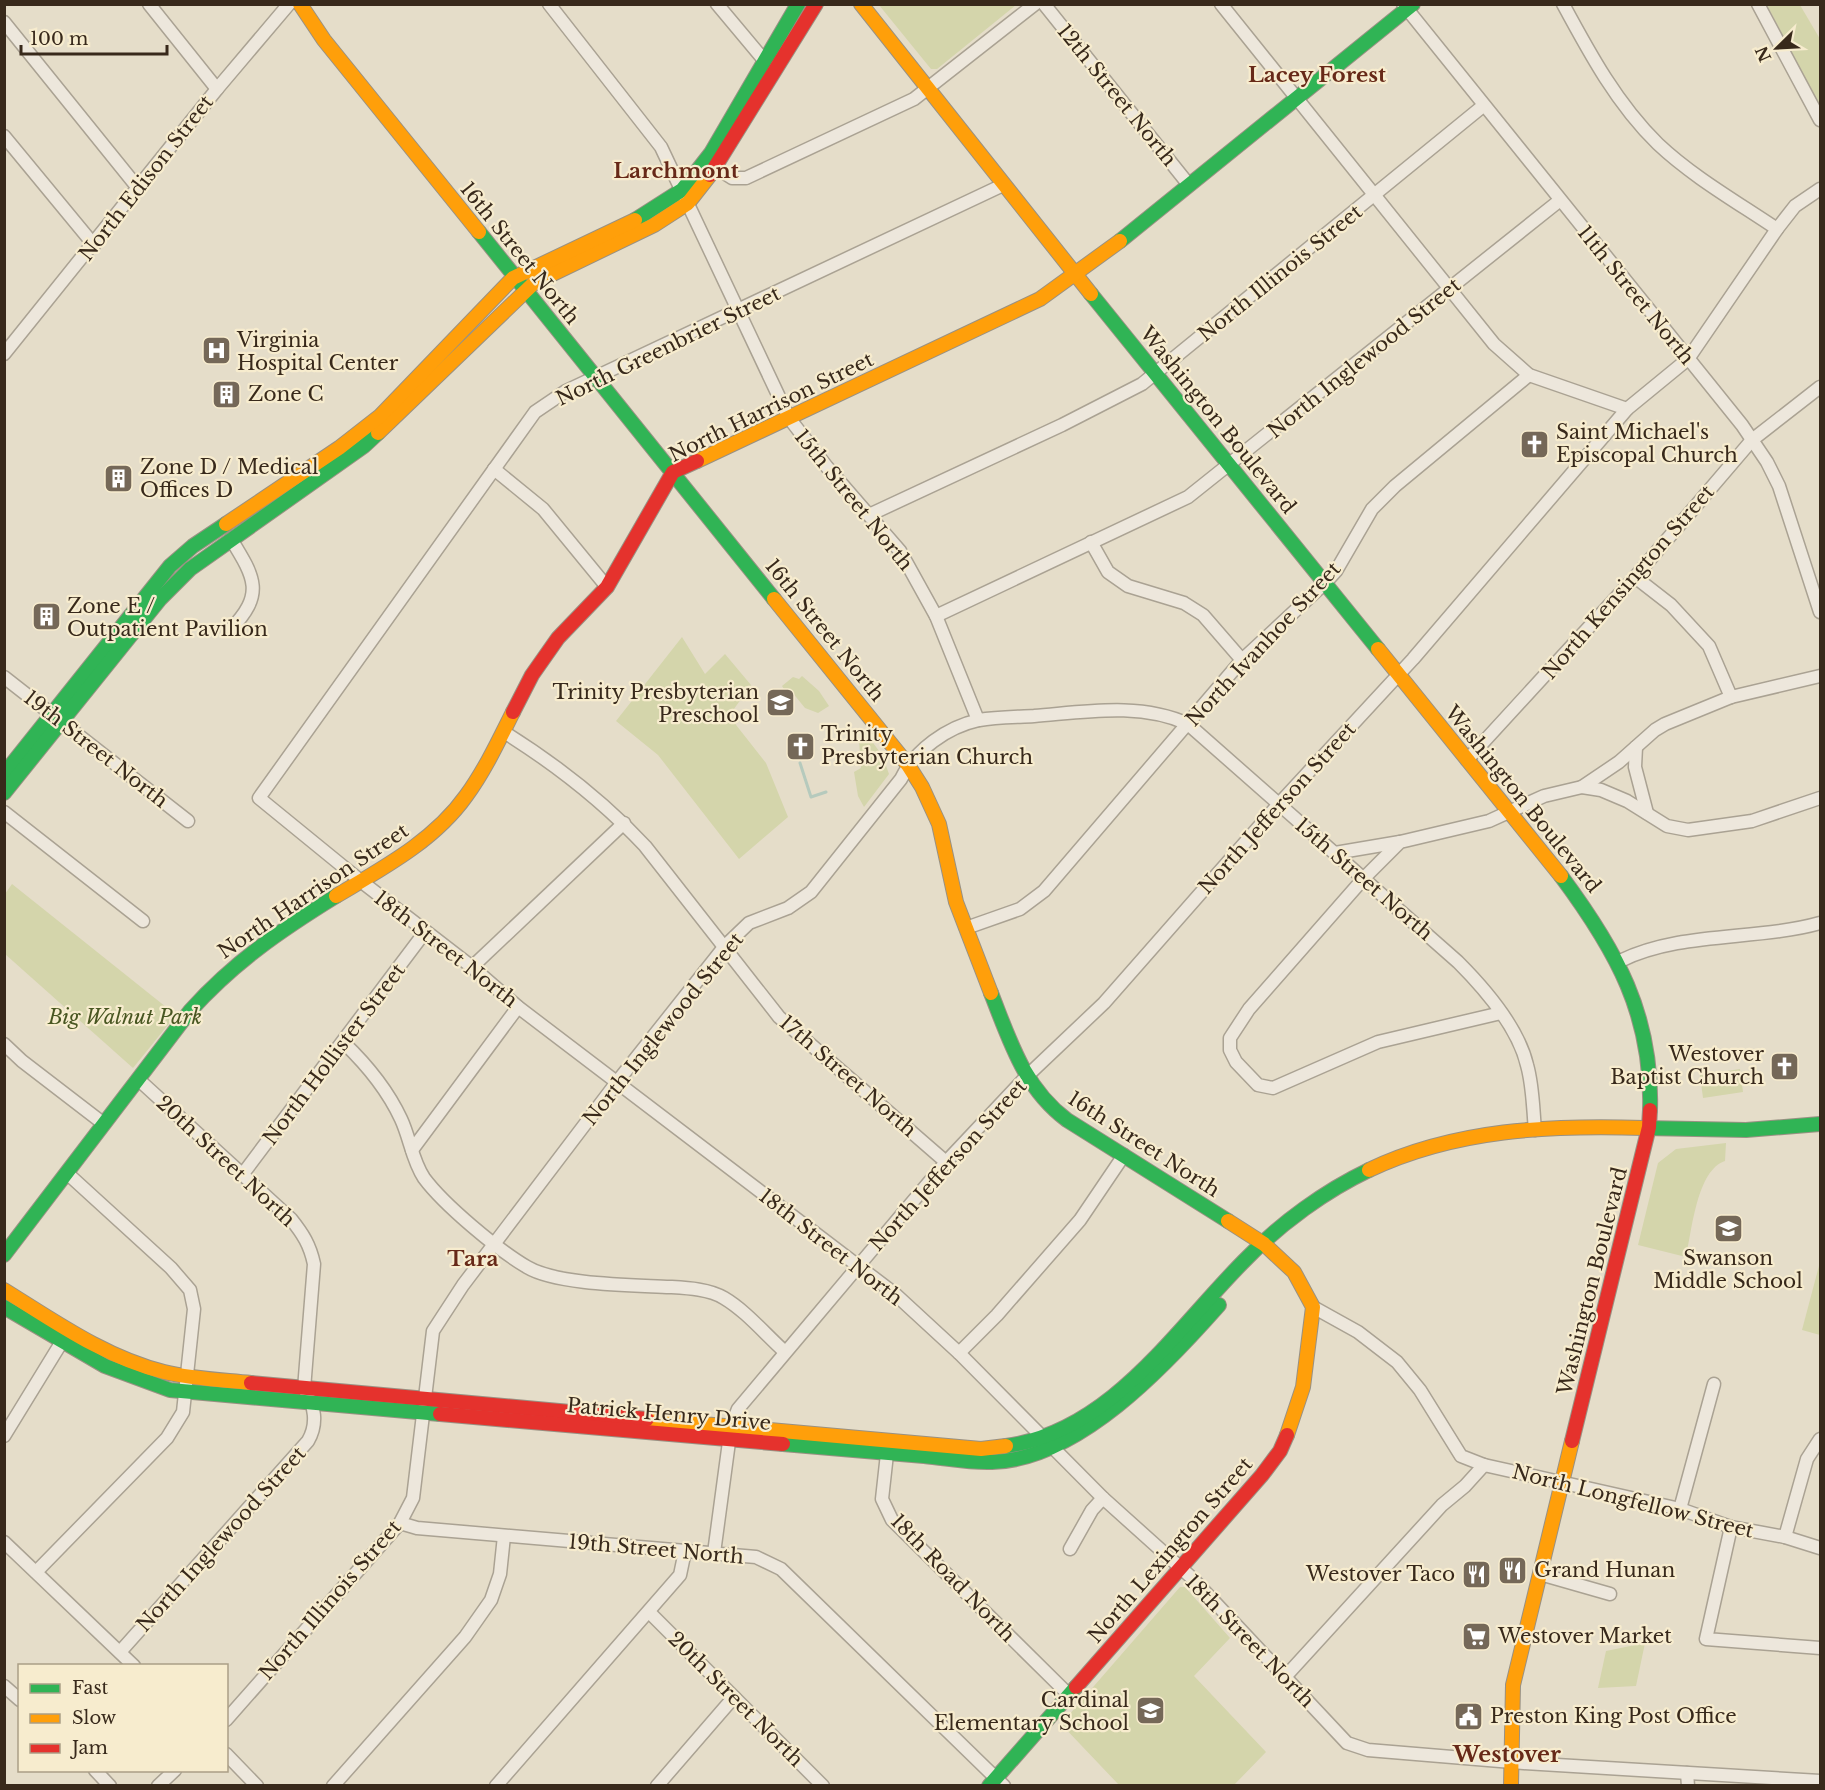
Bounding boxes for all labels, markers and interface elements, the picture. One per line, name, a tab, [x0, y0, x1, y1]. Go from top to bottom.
scale bar	[21, 18, 166, 56]
north arrow	[1747, 18, 1807, 78]
street label: 12th Street North	[1052, 19, 1182, 171]
text: 100 m	[30, 28, 88, 50]
text: N	[1751, 43, 1775, 65]
district label: Lacey Forest	[1248, 62, 1386, 88]
street label: North Edison Street	[74, 90, 218, 266]
district label: Larchmont	[613, 158, 739, 184]
street label: 16th Street North	[455, 177, 585, 329]
street label: North Illinois Street	[1193, 199, 1367, 346]
street label: 11th Street North	[1572, 221, 1700, 370]
street label: North Inglewood Street	[1263, 273, 1466, 443]
street label: North Greenbrier Street	[552, 281, 784, 411]
street label: Washington Boulevard	[1134, 321, 1301, 518]
place label: Virginia Hospital Center	[236, 328, 399, 375]
hospital icon: Virginia Hospital Center	[200, 335, 232, 367]
street label: North Harrison Street	[665, 347, 878, 467]
building icon: Zone C	[211, 378, 243, 410]
place label: Zone C	[248, 382, 324, 406]
place label: Saint Michael's Episcopal Church	[1556, 420, 1738, 467]
street label: 15th Street North	[790, 425, 918, 576]
church icon: Saint Michael's Episcopal Church	[1519, 428, 1551, 460]
place label: Zone D / Medical Offices D	[140, 455, 318, 502]
building icon: Zone D / Medical Offices D	[103, 463, 135, 495]
street label: North Kensington Street	[1537, 480, 1719, 684]
street label: 16th Street North	[760, 554, 890, 706]
street label: North Ivanhoe Street	[1181, 557, 1346, 731]
place label: Zone E / Outpatient Pavilion	[67, 594, 268, 641]
building icon: Zone E / Outpatient Pavilion	[30, 601, 62, 633]
place label: Trinity Presbyterian Preschool	[553, 680, 759, 727]
street label: 19th Street North	[19, 685, 173, 813]
school or university icon: Trinity Presbyterian Preschool	[764, 687, 796, 719]
street label: Washington Boulevard	[1439, 700, 1606, 897]
street label: North Jefferson Street	[1193, 717, 1361, 899]
place label: Trinity Presbyterian Church	[821, 722, 1033, 769]
church icon: Trinity Presbyterian Church	[784, 730, 816, 762]
street label: 15th Street North	[1290, 813, 1438, 945]
street label: North Harrison Street	[213, 818, 413, 964]
street label: 18th Street North	[370, 886, 523, 1013]
street label: North Inglewood Street	[578, 927, 748, 1130]
street label: North Hollister Street	[258, 958, 410, 1149]
park label: Big Walnut Park	[47, 1005, 202, 1029]
street label: 17th Street North	[775, 1010, 921, 1142]
place label: Westover Baptist Church	[1610, 1042, 1764, 1089]
church icon: Westover Baptist Church	[1769, 1050, 1801, 1082]
street label: North Jefferson Street	[864, 1074, 1032, 1256]
street label: 16th Street North	[1064, 1086, 1225, 1202]
street label: 20th Street North	[152, 1091, 301, 1232]
street label: Washington Boulevard	[1552, 1165, 1632, 1398]
street label: 18th Street North	[755, 1184, 908, 1311]
school or university icon: Swanson Middle School	[1712, 1212, 1744, 1244]
district label: Tara	[447, 1246, 499, 1272]
place label: Swanson Middle School	[1653, 1246, 1803, 1293]
street label: Patrick Henry Drive	[566, 1393, 772, 1435]
street label: North Inglewood Street	[131, 1441, 311, 1637]
street label: North Lexington Street	[1083, 1452, 1257, 1648]
street label: North Longfellow Street	[1510, 1459, 1757, 1543]
street label: 18th Road North	[886, 1509, 1020, 1647]
street label: North Illinois Street	[254, 1515, 406, 1685]
street label: 19th Street North	[567, 1529, 745, 1569]
restaurant icon: Grand Hunan	[1497, 1554, 1529, 1586]
restaurant icon: Westover Taco	[1460, 1558, 1492, 1590]
place label: Grand Hunan	[1534, 1558, 1675, 1582]
place label: Westover Taco	[1305, 1562, 1455, 1586]
street label: 18th Street North	[1180, 1570, 1320, 1713]
supermarket icon: Westover Market	[1461, 1620, 1493, 1652]
place label: Westover Market	[1497, 1624, 1672, 1648]
street label: 20th Street North	[664, 1627, 809, 1772]
legend	[18, 1664, 228, 1772]
text: Fast	[72, 1677, 109, 1699]
place label: Cardinal Elementary School	[934, 1688, 1129, 1735]
school or university icon: Cardinal Elementary School	[1134, 1695, 1166, 1727]
public building icon: Preston King Post Office	[1453, 1700, 1485, 1732]
place label: Preston King Post Office	[1490, 1704, 1737, 1728]
text: Slow	[72, 1707, 117, 1729]
text: Jam	[70, 1737, 108, 1759]
district label: Westover	[1452, 1741, 1561, 1768]

